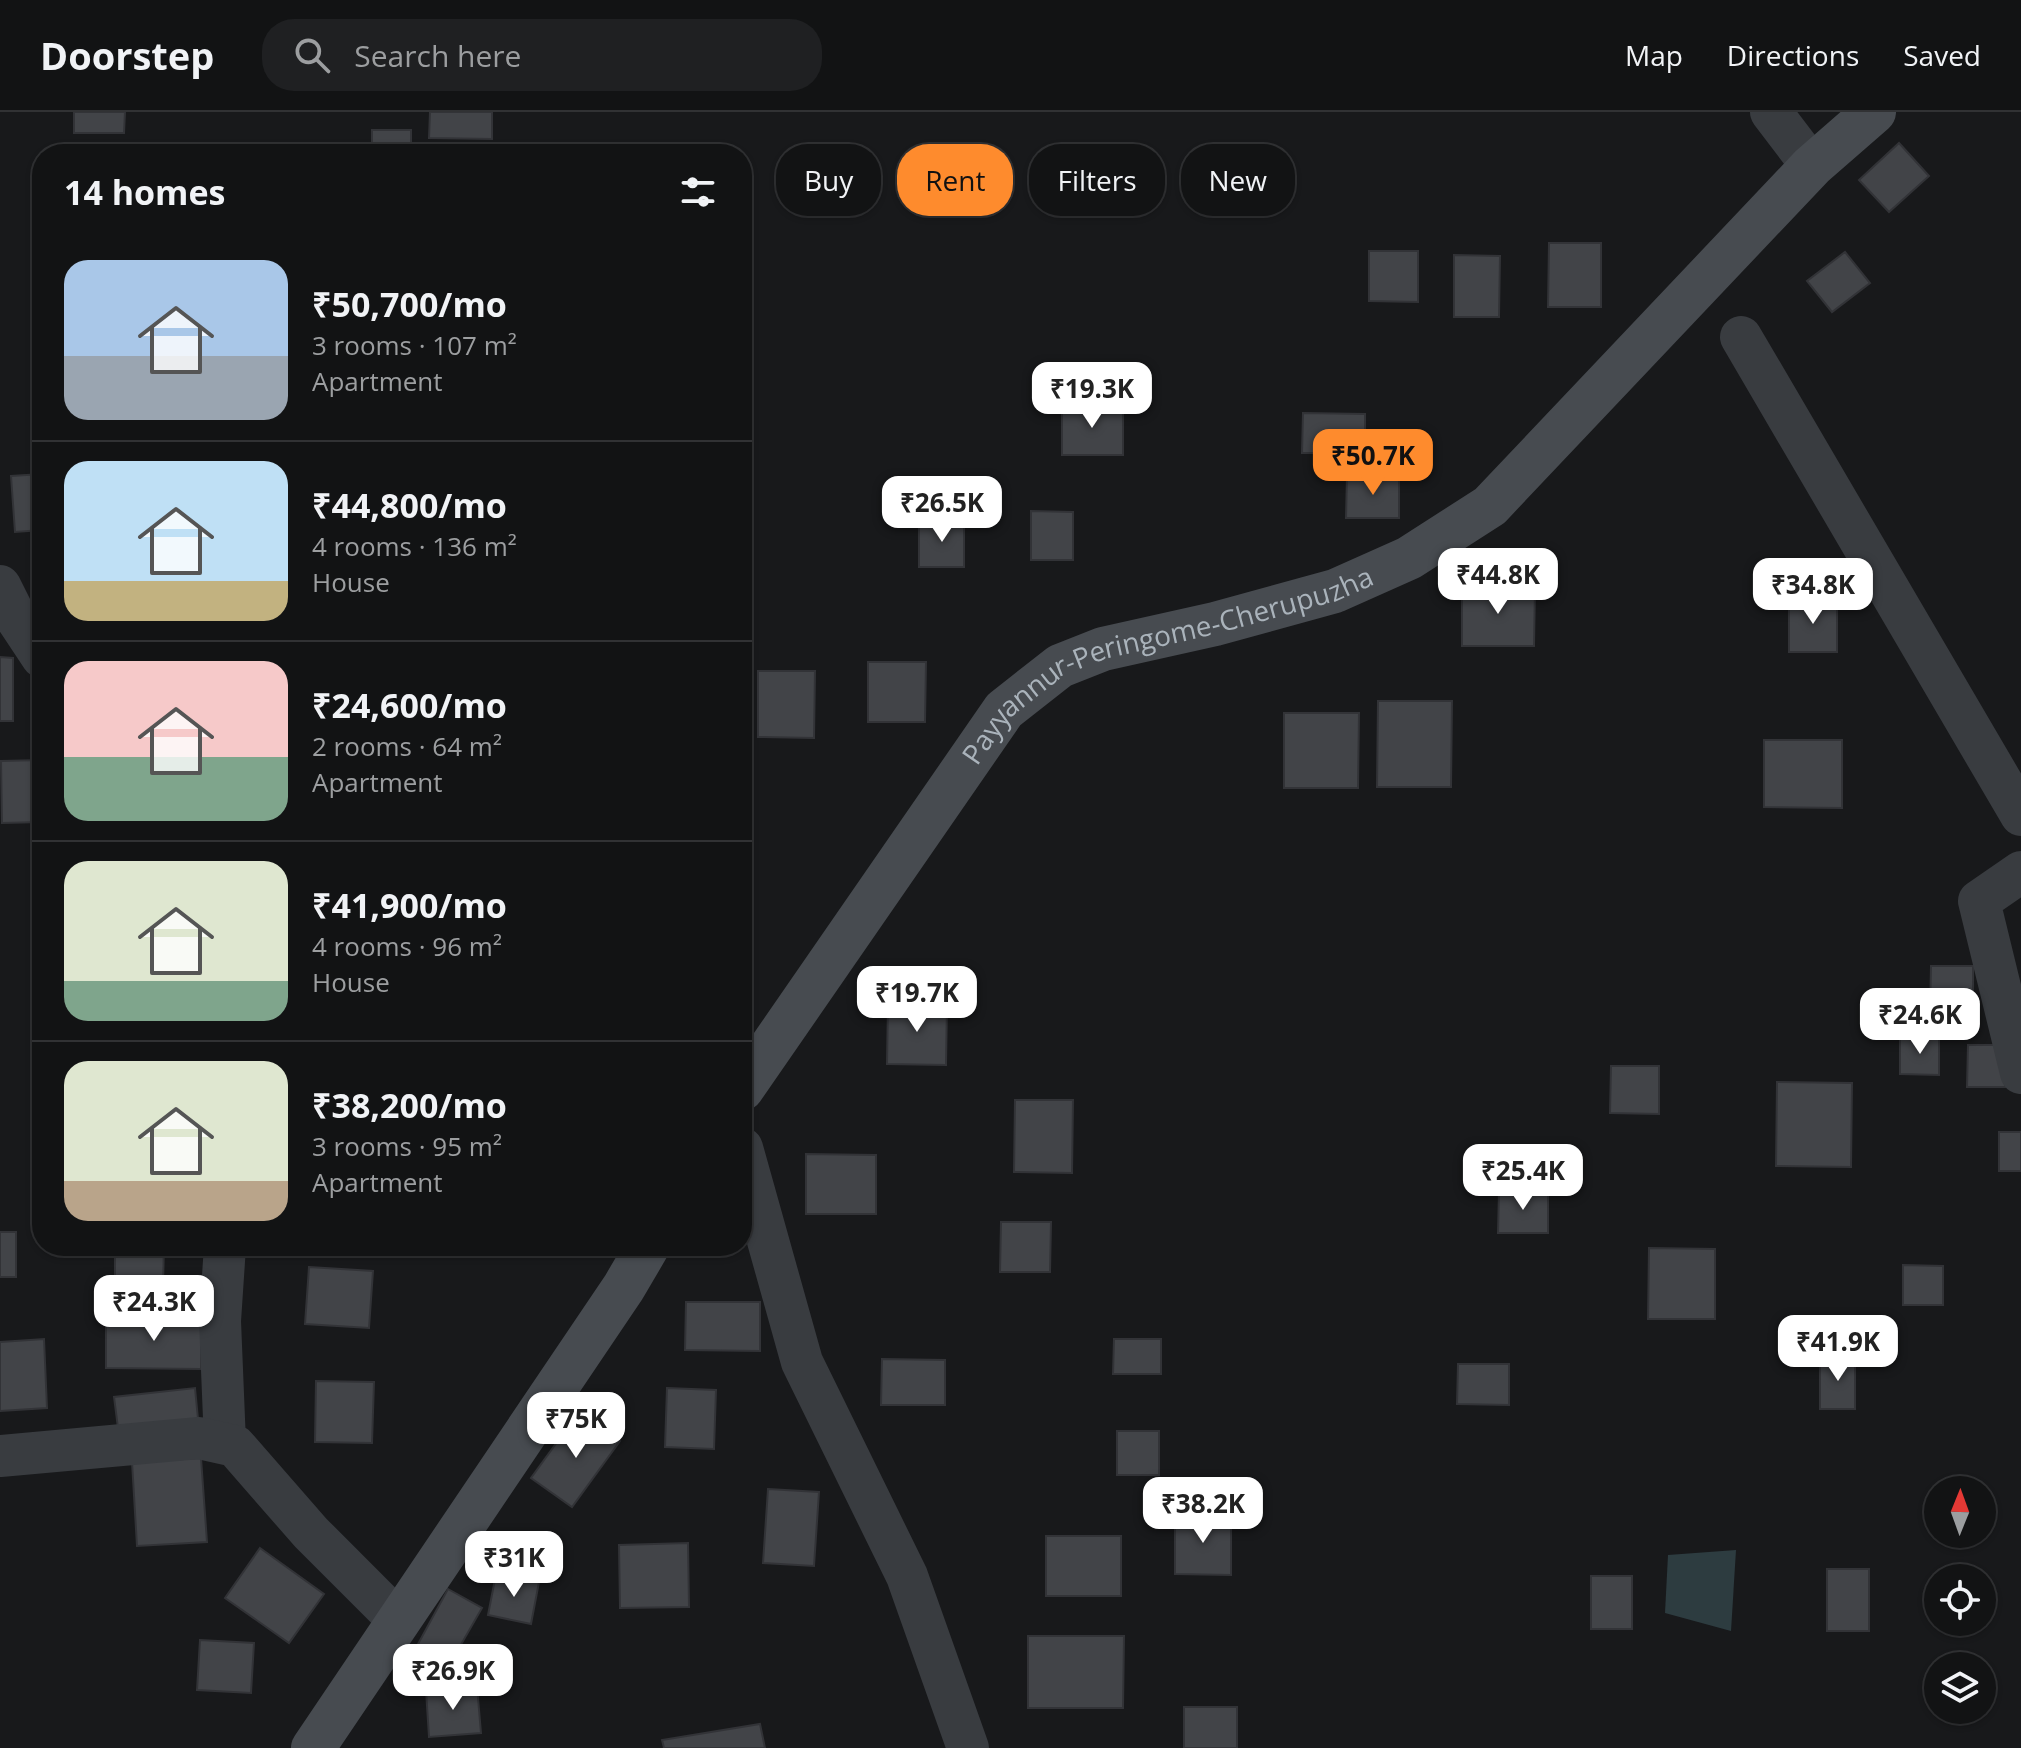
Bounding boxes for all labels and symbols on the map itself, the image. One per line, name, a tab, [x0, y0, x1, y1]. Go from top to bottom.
pin: ₹19.3K	[1027, 362, 1157, 430]
pin: ₹50.7K	[1308, 429, 1438, 497]
pin: ₹26.5K	[877, 476, 1007, 544]
pin: ₹44.8K	[1433, 548, 1563, 616]
street label: Payyannur-Peringome-Cherupuzha	[952, 557, 1379, 771]
pin: ₹34.8K	[1748, 558, 1878, 626]
pin: ₹19.7K	[852, 966, 982, 1034]
pin: ₹24.6K	[1855, 988, 1985, 1056]
pin: ₹25.4K	[1458, 1144, 1588, 1212]
pin: ₹24.3K	[89, 1275, 219, 1343]
pin: ₹41.9K	[1773, 1315, 1903, 1383]
pin: ₹75K	[529, 1392, 623, 1460]
north arrow	[1924, 1476, 1996, 1548]
pin: ₹38.2K	[1138, 1477, 1268, 1545]
pin: ₹31K	[467, 1531, 561, 1599]
pin: ₹26.9K	[388, 1644, 518, 1712]

